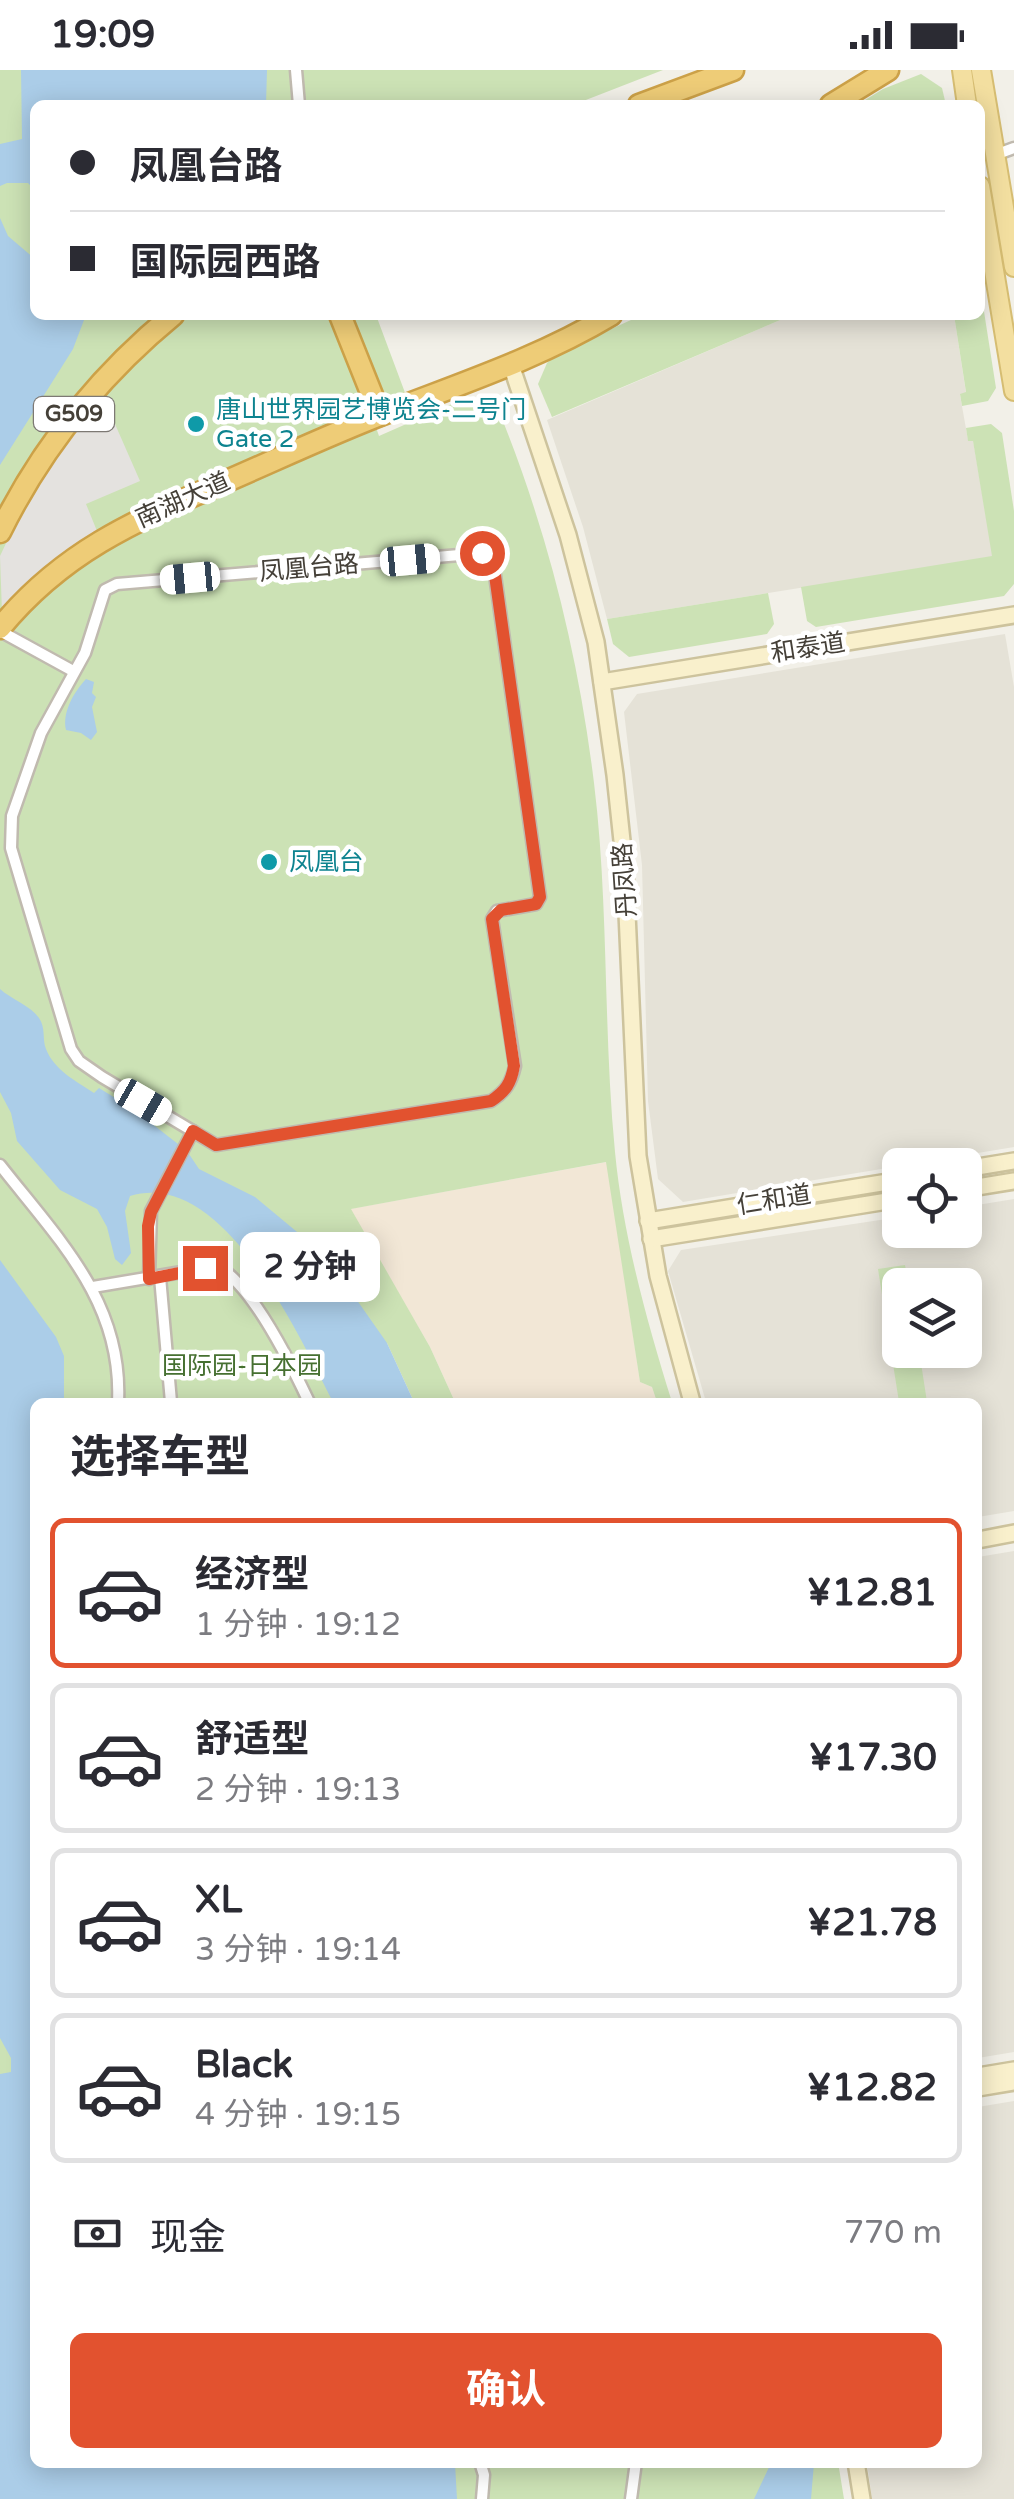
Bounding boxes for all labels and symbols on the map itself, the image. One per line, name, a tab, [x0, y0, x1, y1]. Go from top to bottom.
place label: 唐山世界园艺博览会-二号门 Gate 2	[216, 395, 526, 454]
road number: G509	[34, 397, 114, 431]
marker: 唐山世界园艺博览会-二号门 Gate 2	[185, 413, 207, 435]
street label: 南湖大道	[131, 466, 235, 534]
route start	[460, 531, 505, 576]
car	[379, 542, 441, 578]
street label: 凤凰台路	[258, 549, 360, 587]
car	[159, 560, 221, 596]
street label: 和泰道	[769, 627, 847, 669]
street label: 丹凤路	[607, 842, 643, 918]
place label: 凤凰台	[289, 847, 364, 877]
marker: 凤凰台	[258, 851, 280, 873]
car	[110, 1074, 176, 1130]
street label: 仁和道	[735, 1179, 813, 1221]
callout: 2 分钟	[240, 1233, 380, 1303]
route end	[183, 1246, 228, 1291]
park label: 国际园-日本园	[162, 1351, 322, 1381]

